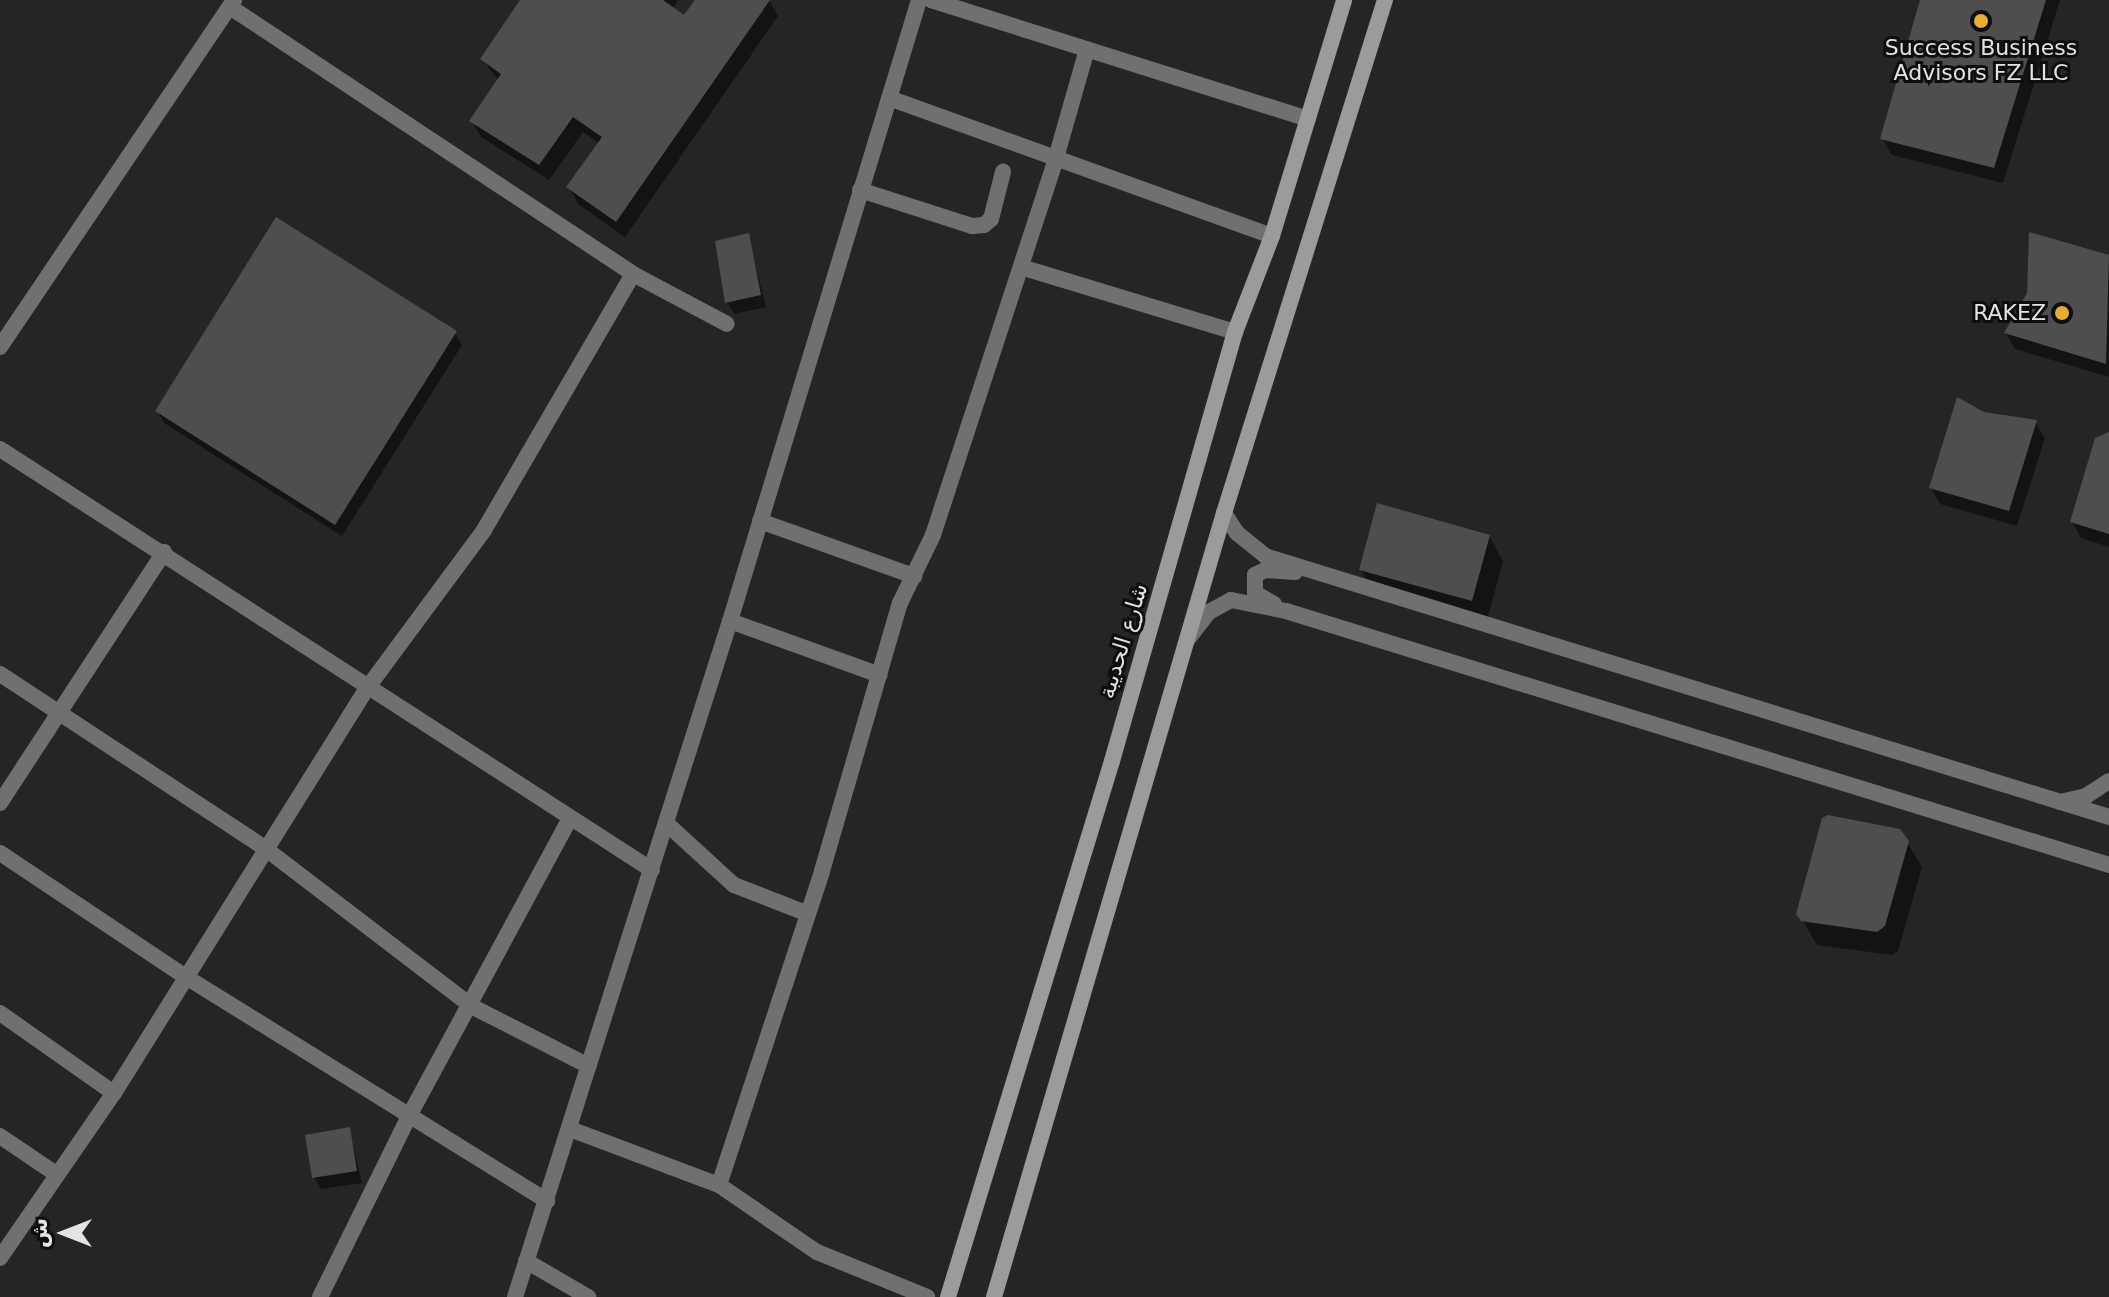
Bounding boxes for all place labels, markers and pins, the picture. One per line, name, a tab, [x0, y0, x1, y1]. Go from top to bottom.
marker: Success Business Advisors FZ LLC	[1972, 12, 1990, 30]
place label: Success Business Advisors FZ LLC	[1885, 34, 2077, 86]
place label: RAKEZ	[1973, 300, 2046, 326]
marker: RAKEZ	[2053, 304, 2071, 322]

